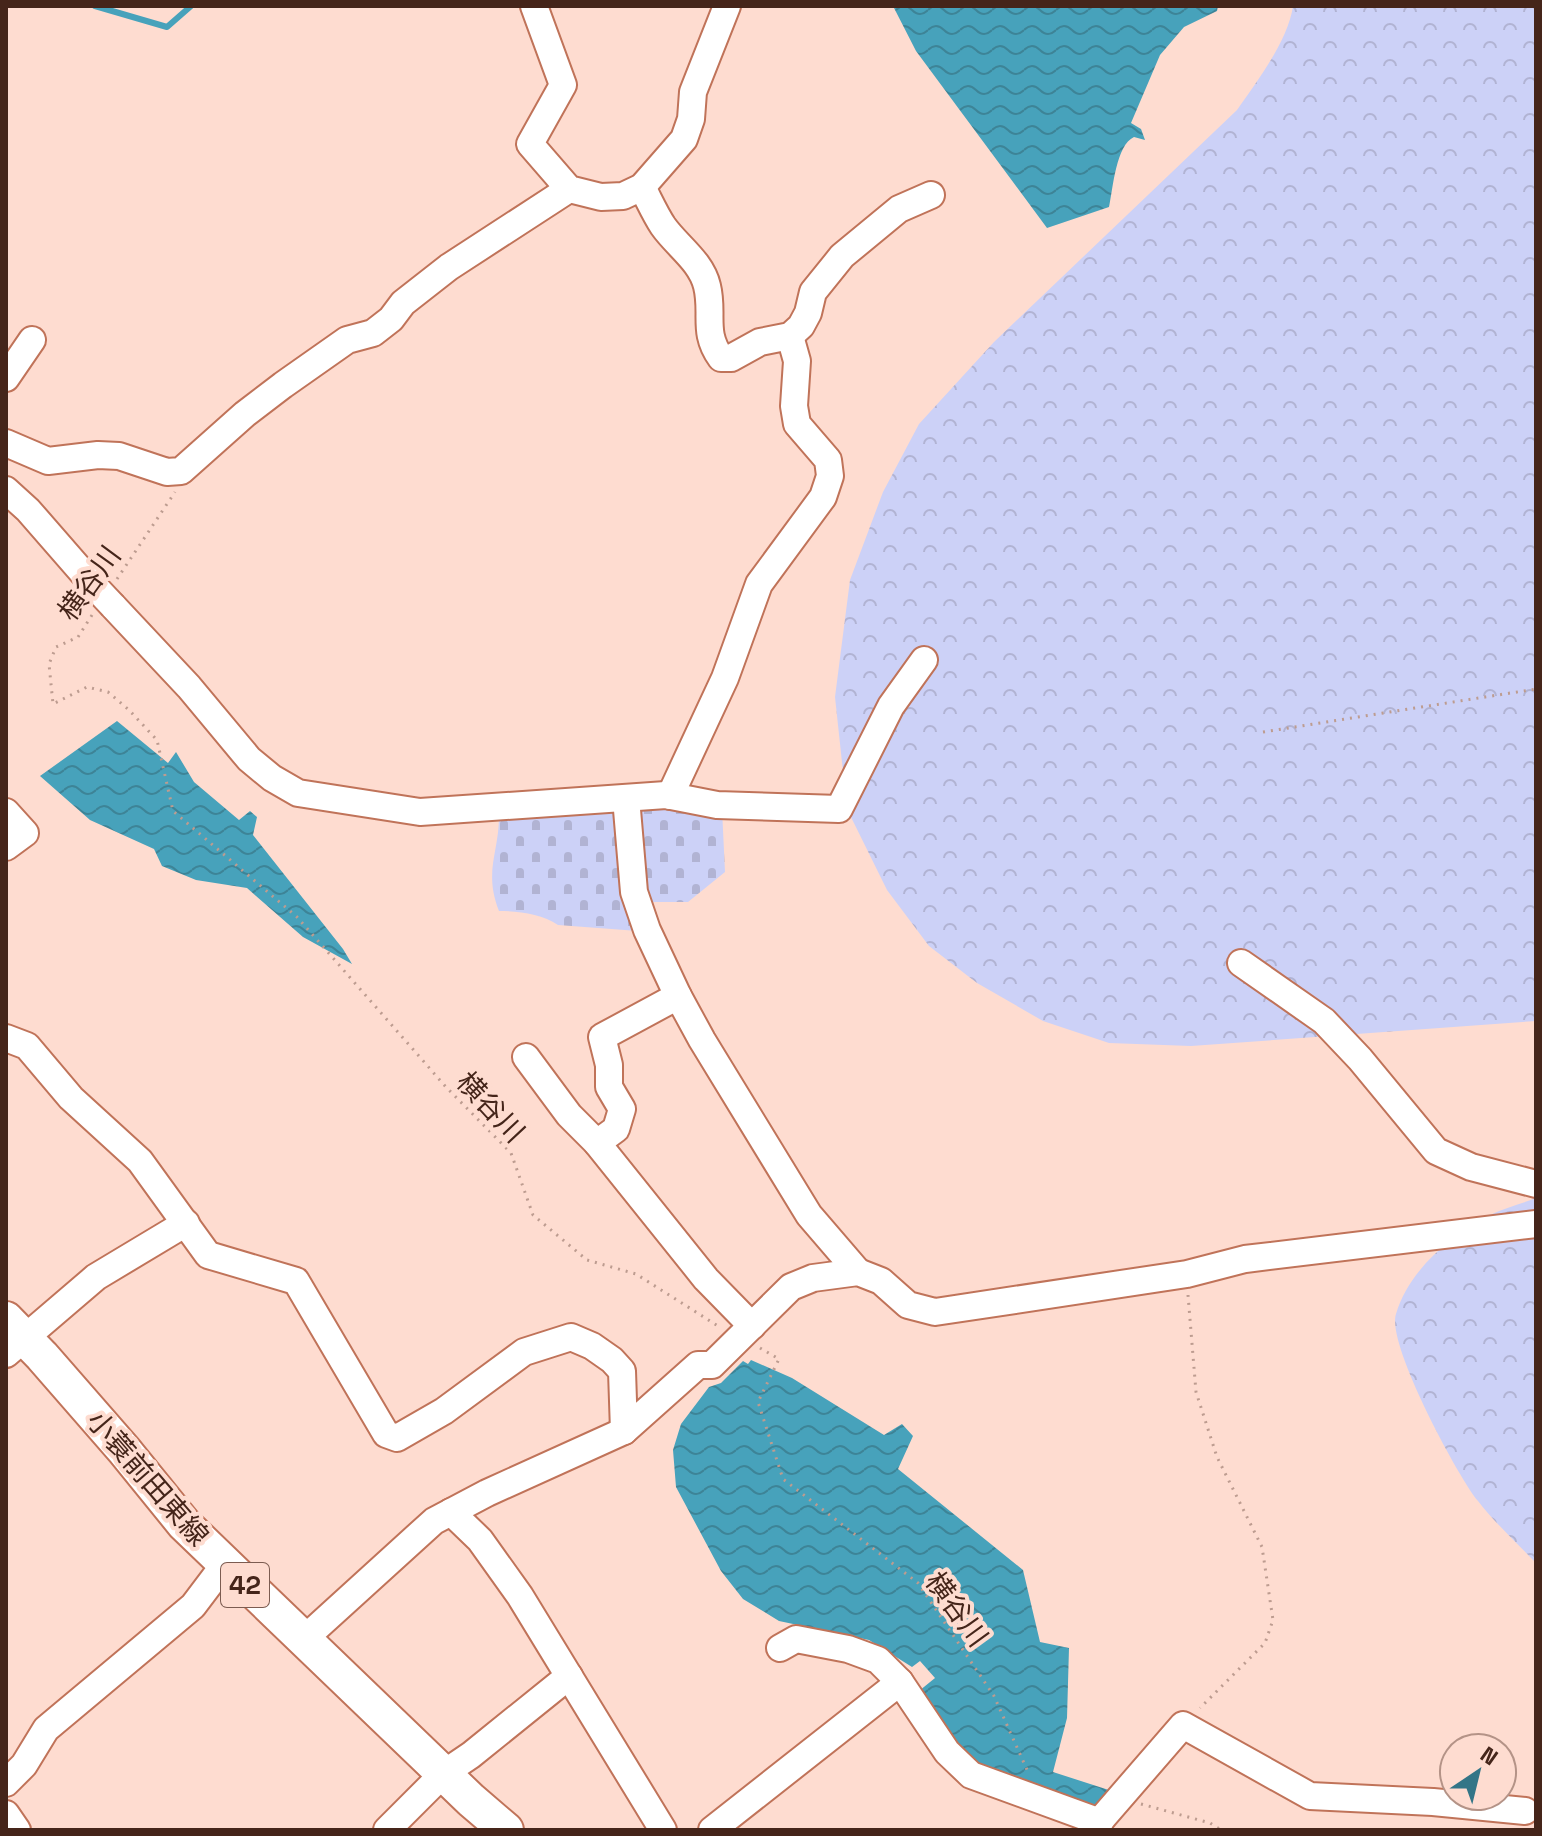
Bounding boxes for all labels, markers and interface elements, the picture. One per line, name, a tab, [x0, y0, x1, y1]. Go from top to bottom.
street label: 横谷川	[50, 538, 128, 628]
street label: 横谷川	[449, 1064, 533, 1150]
street label: 小蓑前田東線	[79, 1403, 217, 1553]
road number: 42	[221, 1563, 269, 1607]
street label: 横谷川	[918, 1564, 996, 1654]
north arrow	[1438, 1732, 1518, 1812]
text: N	[1475, 1740, 1504, 1771]

